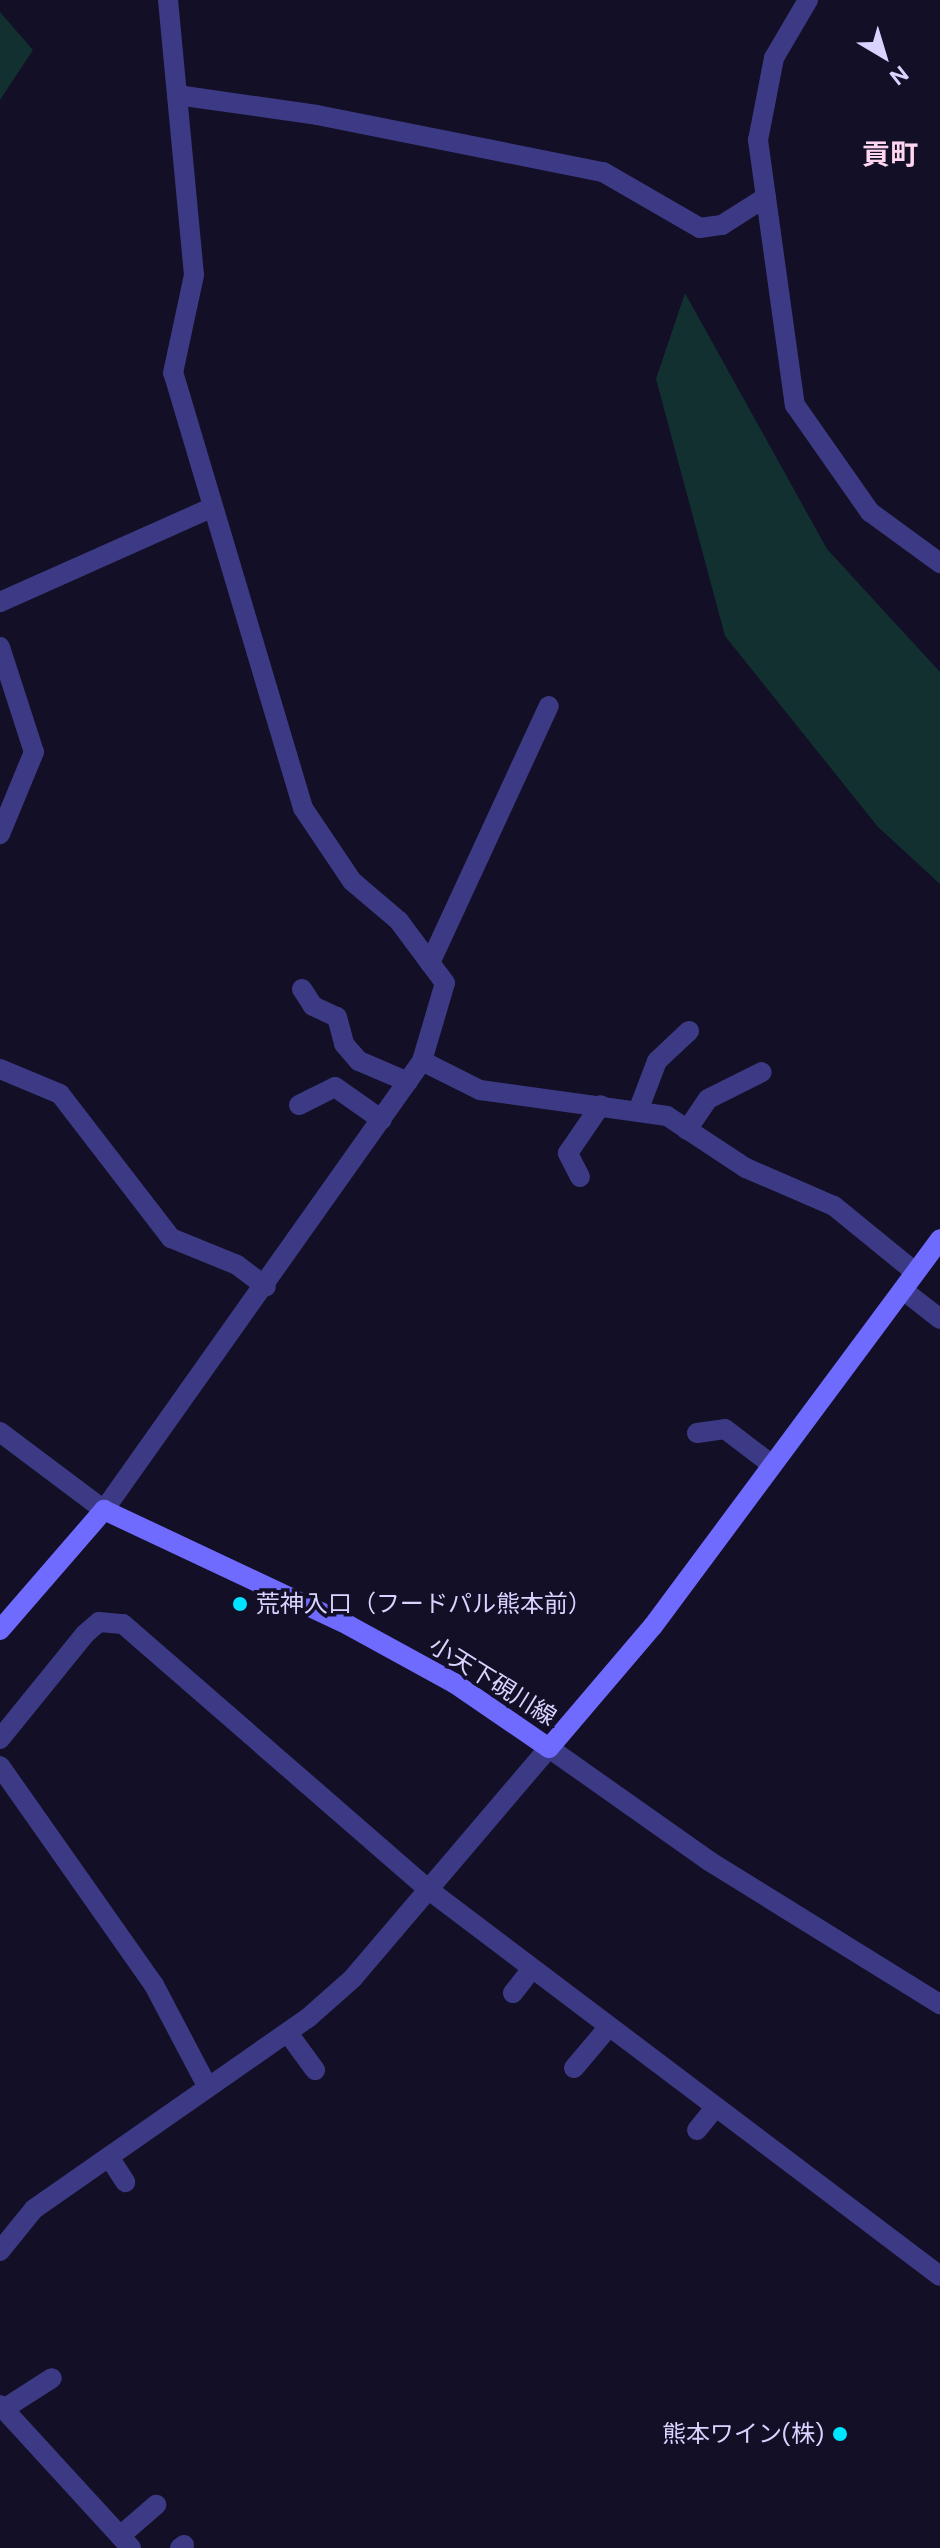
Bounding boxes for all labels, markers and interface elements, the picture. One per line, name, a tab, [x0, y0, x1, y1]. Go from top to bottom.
north arrow	[844, 16, 924, 96]
text: N	[884, 59, 914, 92]
district label: 貢町	[862, 138, 918, 172]
place label: 荒神入口（フードパル熊本前）	[256, 1590, 592, 1618]
marker: 荒神入口（フードパル熊本前）	[231, 1595, 249, 1613]
street label: 小天下硯川線	[424, 1631, 562, 1731]
place label: 熊本ワイン(株)	[662, 2420, 824, 2448]
marker: 熊本ワイン(株)	[831, 2425, 849, 2443]

